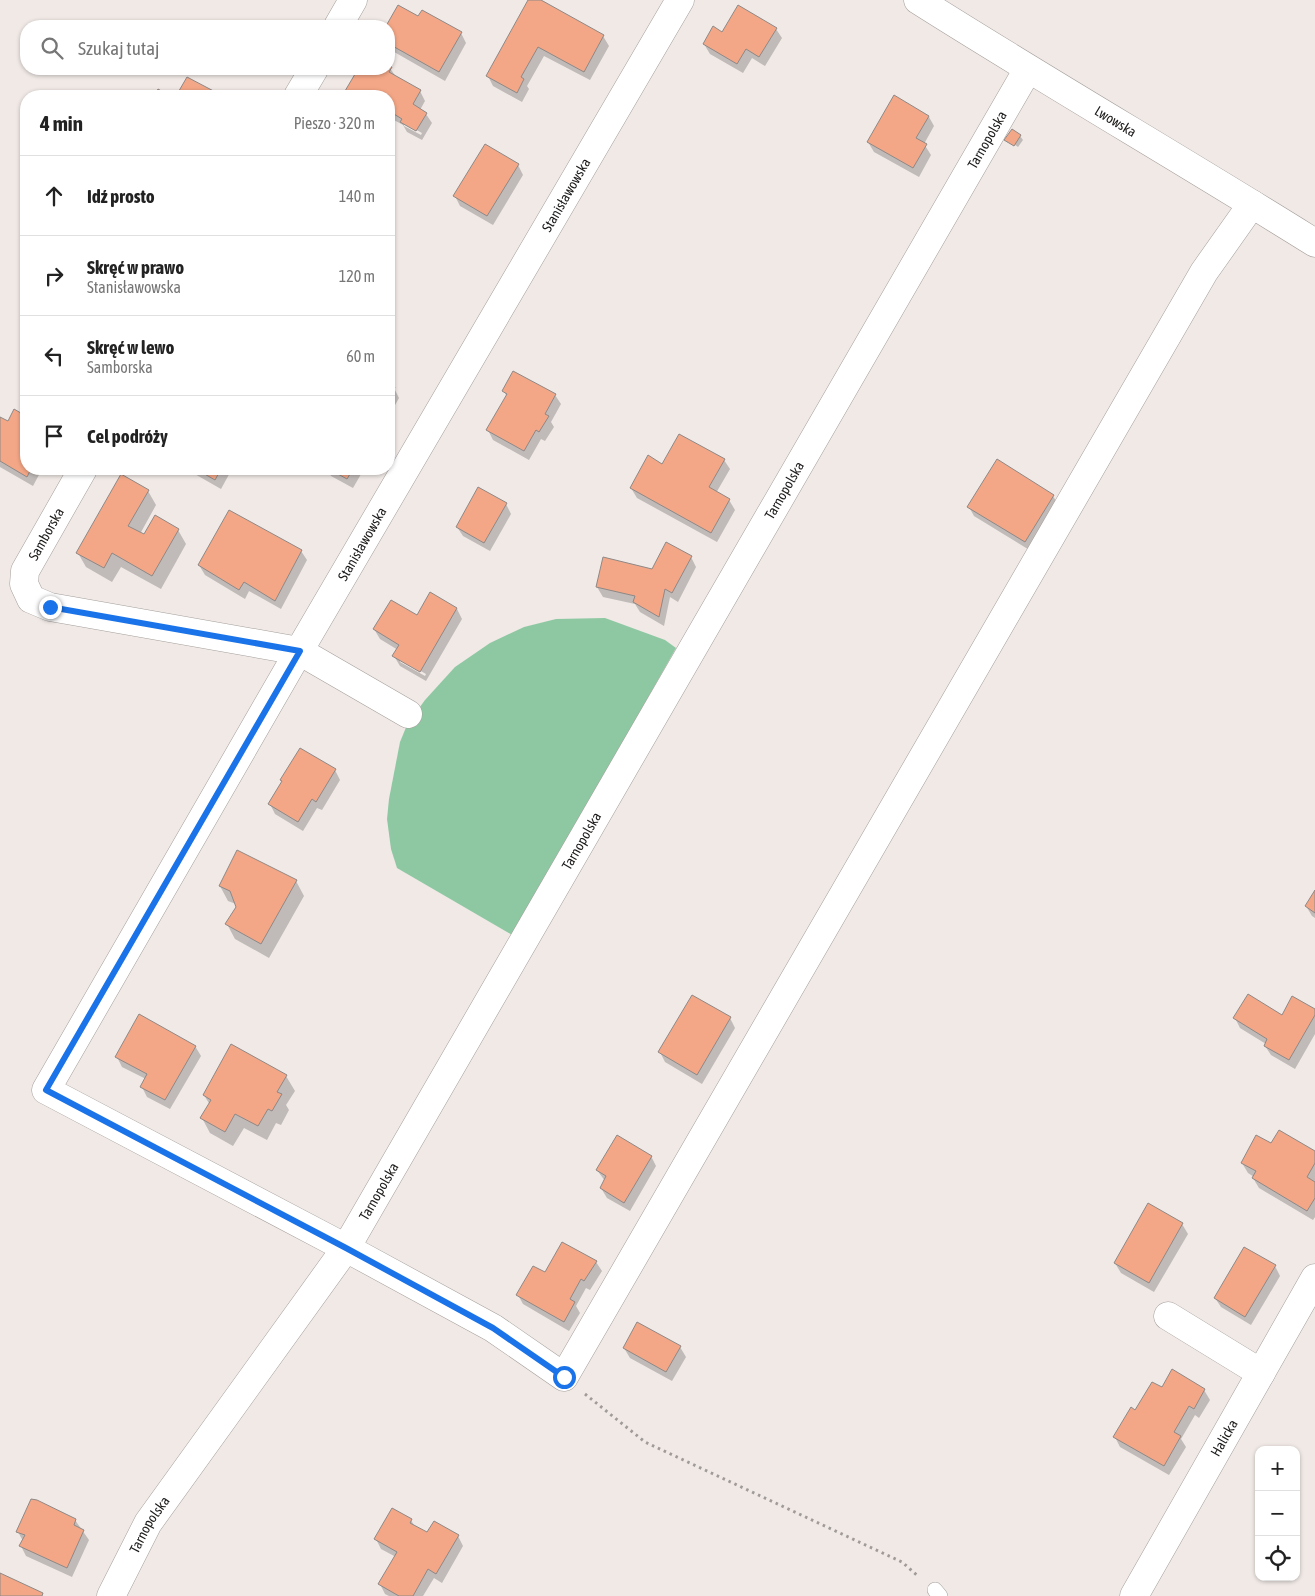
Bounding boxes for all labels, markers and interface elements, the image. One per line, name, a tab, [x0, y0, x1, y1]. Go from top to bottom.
search box	[20, 20, 395, 75]
icon: search	[38, 34, 66, 62]
text: Szukaj tutaj	[78, 37, 160, 59]
street label: Lwowska	[1092, 103, 1139, 140]
street label: Tarnopolska	[964, 108, 1010, 171]
text: 4 min	[40, 111, 83, 135]
text: Pieszo · 320 m	[294, 114, 375, 132]
street label: Stanisławowska	[539, 155, 593, 235]
icon: ahead	[40, 182, 68, 210]
text: Idź prosto	[87, 185, 155, 207]
text: 140 m	[339, 187, 375, 205]
text: Skręć w prawo	[87, 256, 184, 278]
icon: right	[40, 262, 68, 290]
text: 120 m	[339, 267, 375, 285]
text: Stanisławowska	[87, 278, 181, 296]
text: Skręć w lewo	[87, 336, 174, 358]
icon: left	[40, 342, 68, 370]
text: 60 m	[346, 347, 375, 365]
text: Samborska	[87, 358, 153, 376]
icon: arrive	[40, 422, 68, 450]
text: Cel podróży	[87, 425, 168, 447]
street label: Tarnopolska	[761, 459, 807, 522]
street label: Stanisławowska	[335, 504, 389, 584]
street label: Samborska	[25, 505, 67, 563]
route end	[39, 596, 62, 619]
street label: Tarnopolska	[559, 809, 604, 873]
street label: Tarnopolska	[356, 1160, 402, 1223]
route start	[553, 1366, 576, 1389]
street label: Halicka	[1207, 1417, 1241, 1459]
map controls	[1255, 1446, 1300, 1581]
button: +	[1255, 1446, 1300, 1491]
button: −	[1255, 1491, 1300, 1536]
street label: Tarnopolska	[126, 1493, 173, 1556]
button: locate	[1255, 1536, 1300, 1581]

